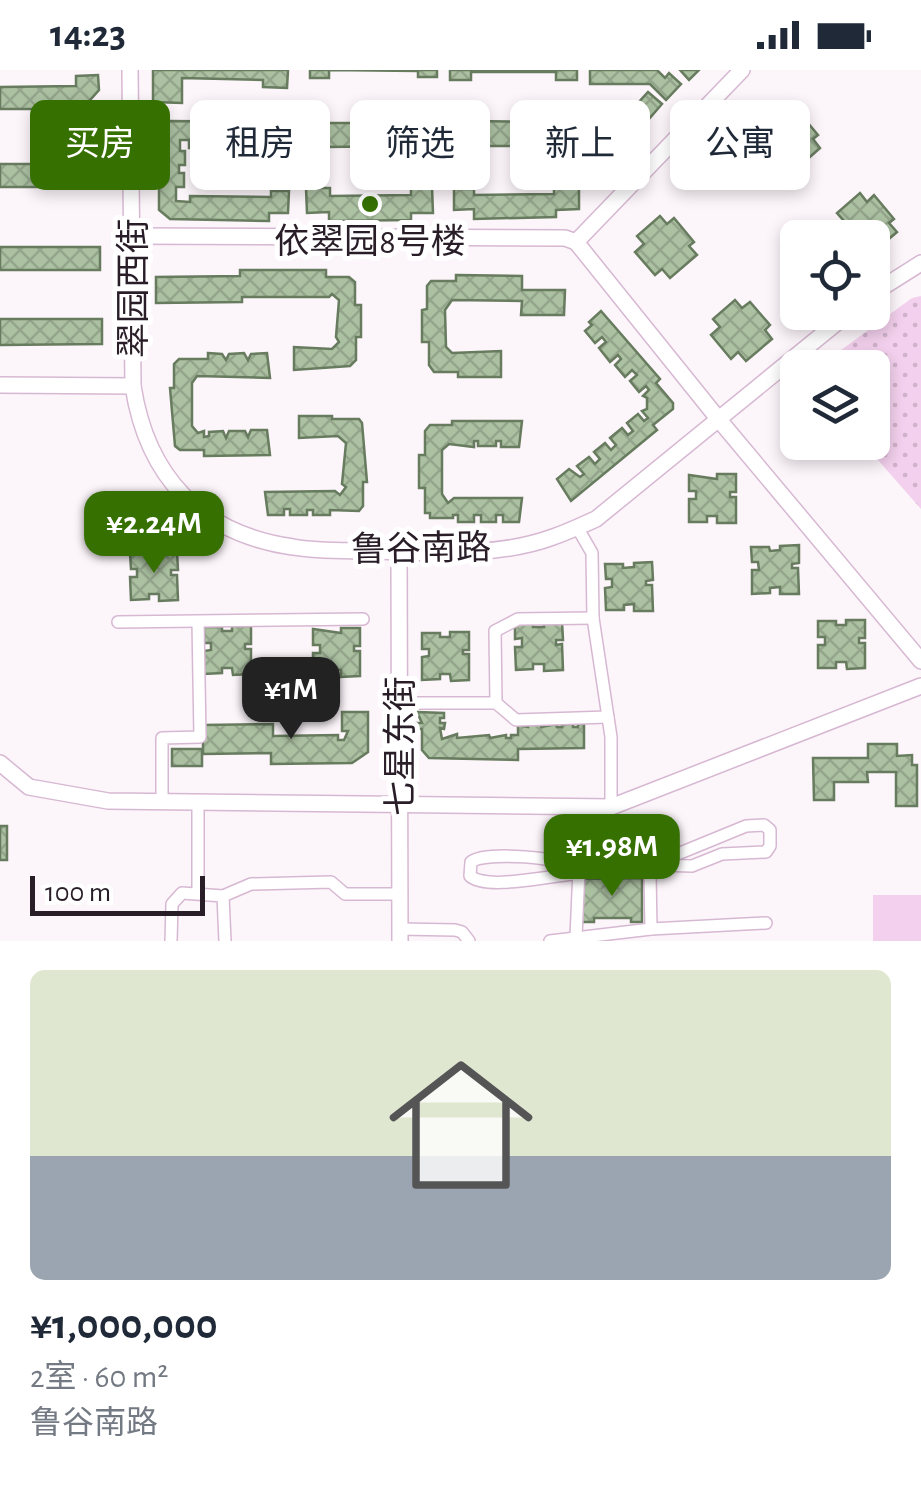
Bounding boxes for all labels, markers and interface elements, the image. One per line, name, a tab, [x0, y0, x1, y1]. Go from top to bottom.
text: 14:23	[50, 16, 126, 54]
chip: 买房	[30, 100, 170, 190]
chip: 租房	[190, 100, 330, 190]
chip: 筛选	[350, 100, 490, 190]
chip: 新上	[510, 100, 650, 190]
chip: 公寓	[670, 100, 810, 190]
marker: 依翠园8号楼	[359, 193, 381, 215]
street label: 翠园西街	[115, 218, 152, 358]
map controls	[780, 220, 890, 460]
button: locate	[780, 220, 890, 330]
place label: 依翠园8号楼	[274, 223, 466, 260]
button: layers	[780, 350, 890, 460]
pin: ¥2.24M	[73, 491, 235, 576]
text: ¥2.24M	[106, 507, 202, 539]
street label: 鲁谷南路	[351, 529, 491, 568]
pin: ¥1M	[243, 657, 339, 742]
text: ¥1M	[264, 673, 318, 705]
street label: 七星东街	[382, 676, 419, 816]
pin: ¥1.98M	[531, 814, 693, 899]
text: ¥1.98M	[566, 830, 658, 862]
scale bar	[30, 871, 205, 916]
text: 100 m	[45, 879, 111, 907]
icon: home	[371, 1035, 551, 1215]
text: ¥1,000,000	[30, 1304, 218, 1346]
text: 2室 · 60 m²	[30, 1361, 168, 1393]
text: 鲁谷南路	[30, 1407, 158, 1439]

